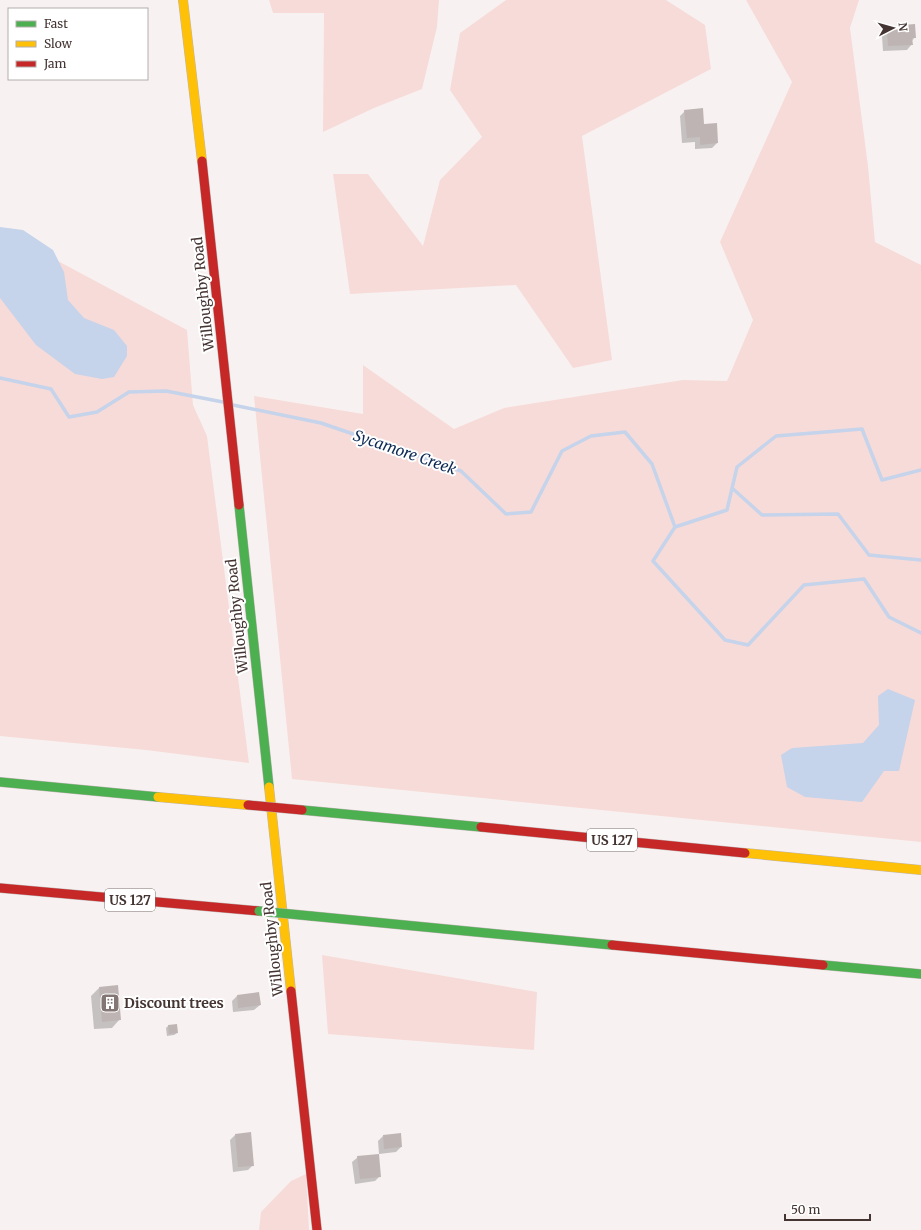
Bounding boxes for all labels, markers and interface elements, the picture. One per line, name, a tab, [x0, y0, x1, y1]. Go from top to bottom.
legend	[8, 8, 148, 80]
north arrow	[873, 8, 913, 48]
text: Fast	[44, 16, 68, 31]
text: N	[896, 22, 910, 32]
text: Slow	[44, 36, 73, 51]
text: Jam	[43, 56, 67, 71]
street label: Willoughby Road	[188, 235, 218, 353]
water label: Sycamore Creek	[351, 425, 460, 479]
street label: Willoughby Road	[222, 557, 252, 675]
road number: US 127	[587, 829, 637, 851]
street label: Willoughby Road	[257, 880, 287, 998]
road number: US 127	[105, 889, 155, 911]
building icon: Discount trees	[99, 992, 121, 1014]
place label: Discount trees	[124, 994, 224, 1012]
scale bar	[785, 1196, 870, 1222]
text: 50 m	[791, 1202, 820, 1217]

